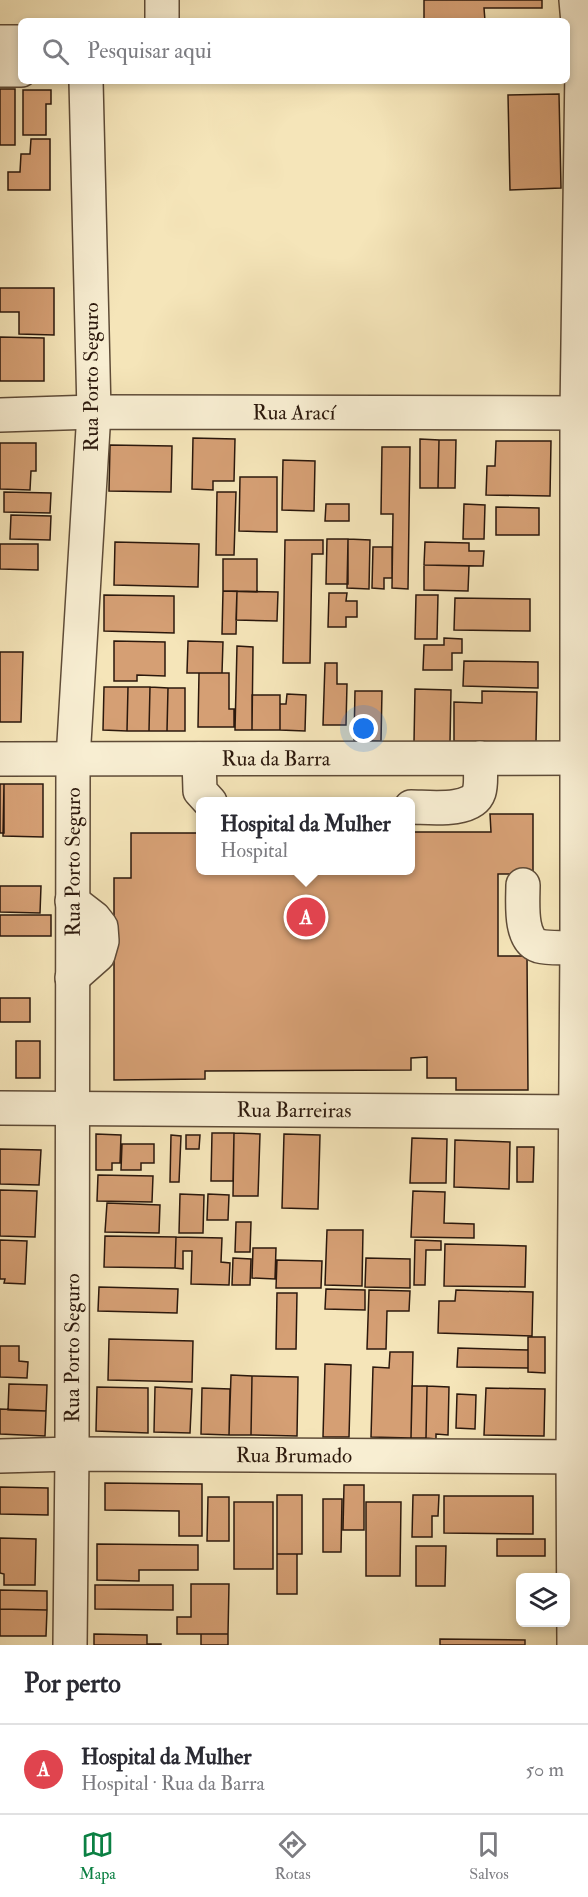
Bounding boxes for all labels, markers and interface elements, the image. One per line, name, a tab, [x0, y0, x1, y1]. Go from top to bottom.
search box	[18, 18, 570, 84]
icon: search	[39, 35, 72, 68]
text: Pesquisar aqui	[87, 37, 212, 65]
street label: Rua Porto Seguro	[78, 302, 105, 452]
street label: Rua Arací	[253, 399, 337, 426]
your location	[349, 714, 378, 743]
street label: Rua da Barra	[222, 745, 331, 773]
street label: Rua Porto Seguro	[60, 787, 87, 937]
popup	[196, 797, 415, 875]
text: Hospital da Mulher	[220, 810, 391, 838]
text: Hospital	[220, 838, 288, 863]
pin: A	[286, 894, 326, 940]
street label: Rua Barreiras	[236, 1097, 351, 1124]
street label: Rua Porto Seguro	[59, 1273, 86, 1423]
street label: Rua Brumado	[236, 1442, 352, 1470]
map controls	[516, 1573, 570, 1627]
button: layers	[516, 1573, 570, 1627]
text: Por perto	[24, 1668, 121, 1700]
text: Hospital da Mulher	[81, 1743, 251, 1771]
text: A	[37, 1757, 50, 1782]
text: 50 m	[525, 1757, 564, 1782]
text: Hospital · Rua da Barra	[81, 1771, 265, 1796]
tab: Mapa	[79, 1828, 116, 1884]
tab: Rotas	[274, 1828, 311, 1884]
tab: Salvos	[469, 1828, 509, 1884]

